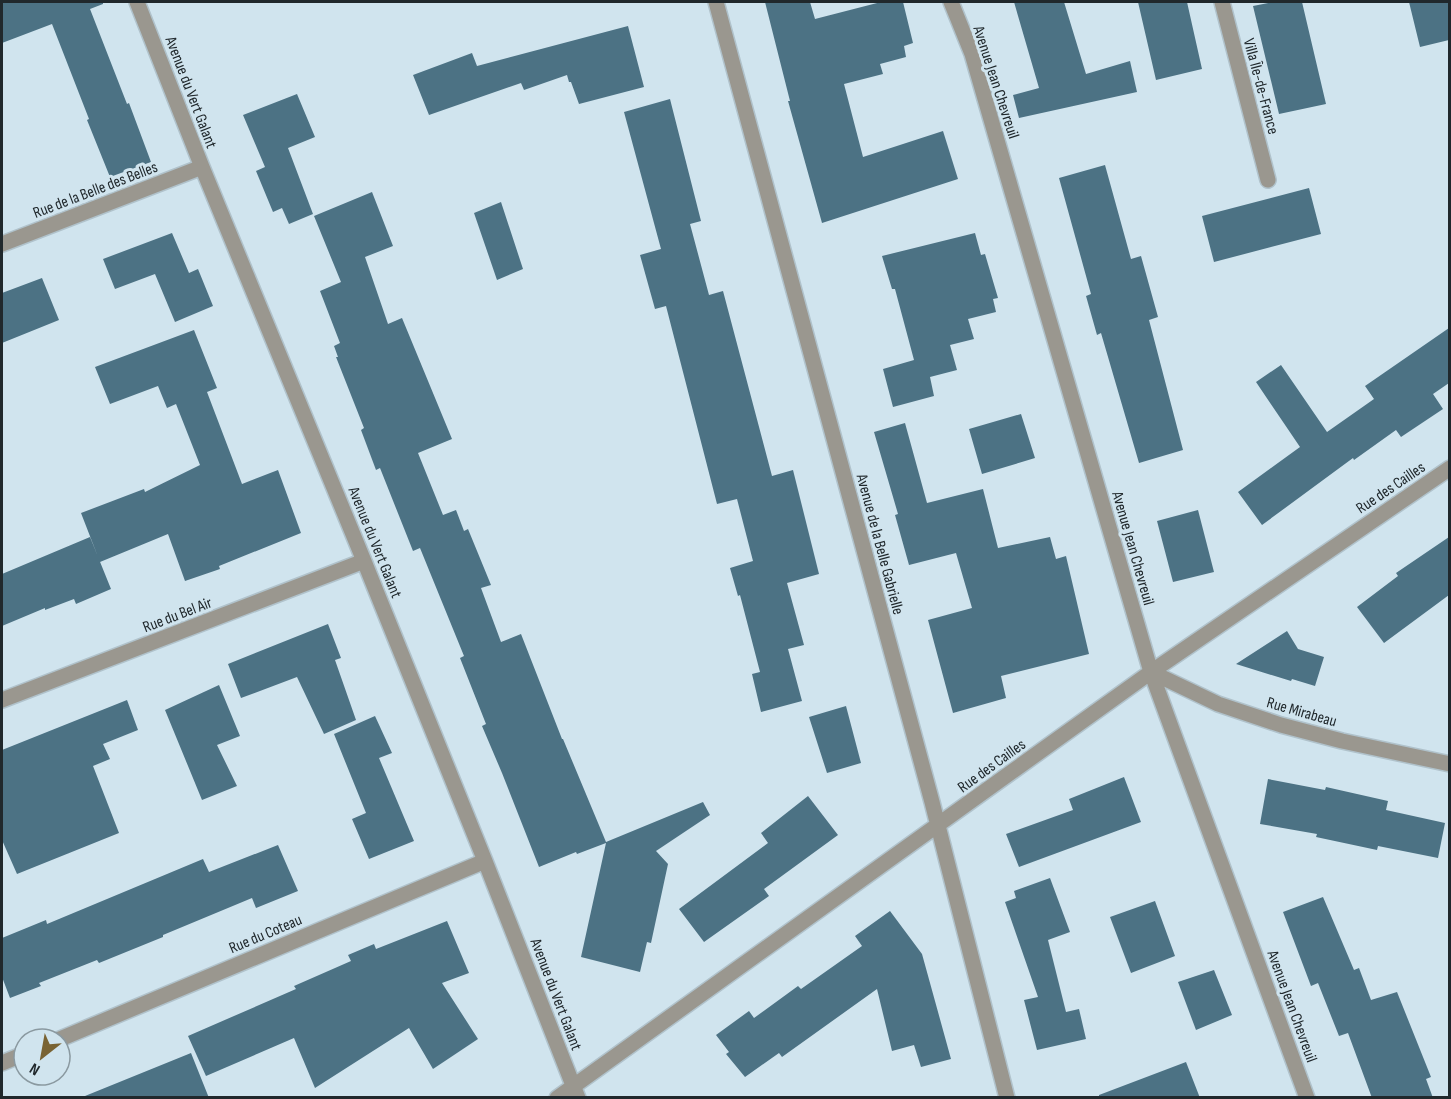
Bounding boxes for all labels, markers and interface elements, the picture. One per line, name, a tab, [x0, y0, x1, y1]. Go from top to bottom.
street label: Avenue Jean Chevreuil	[968, 23, 1023, 141]
street label: Avenue du Vert Galant	[160, 33, 221, 151]
street label: Villa Île-de-France	[1239, 36, 1282, 136]
street label: Rue de la Belle des Belles	[31, 158, 161, 223]
street label: Rue des Cailles	[1353, 458, 1429, 518]
street label: Avenue de la Belle Gabrielle	[851, 471, 907, 617]
street label: Avenue du Vert Galant	[343, 483, 406, 601]
street label: Avenue Jean Chevreuil	[1107, 488, 1158, 608]
street label: Rue du Bel Air	[140, 593, 215, 637]
street label: Rue Mirabeau	[1264, 693, 1339, 731]
street label: Rue des Cailles	[954, 735, 1030, 797]
street label: Rue du Coteau	[226, 911, 305, 958]
street label: Avenue du Vert Galant	[525, 935, 586, 1053]
street label: Avenue Jean Chevreuil	[1262, 947, 1321, 1065]
north arrow	[12, 1027, 72, 1087]
text: N	[26, 1058, 44, 1079]

